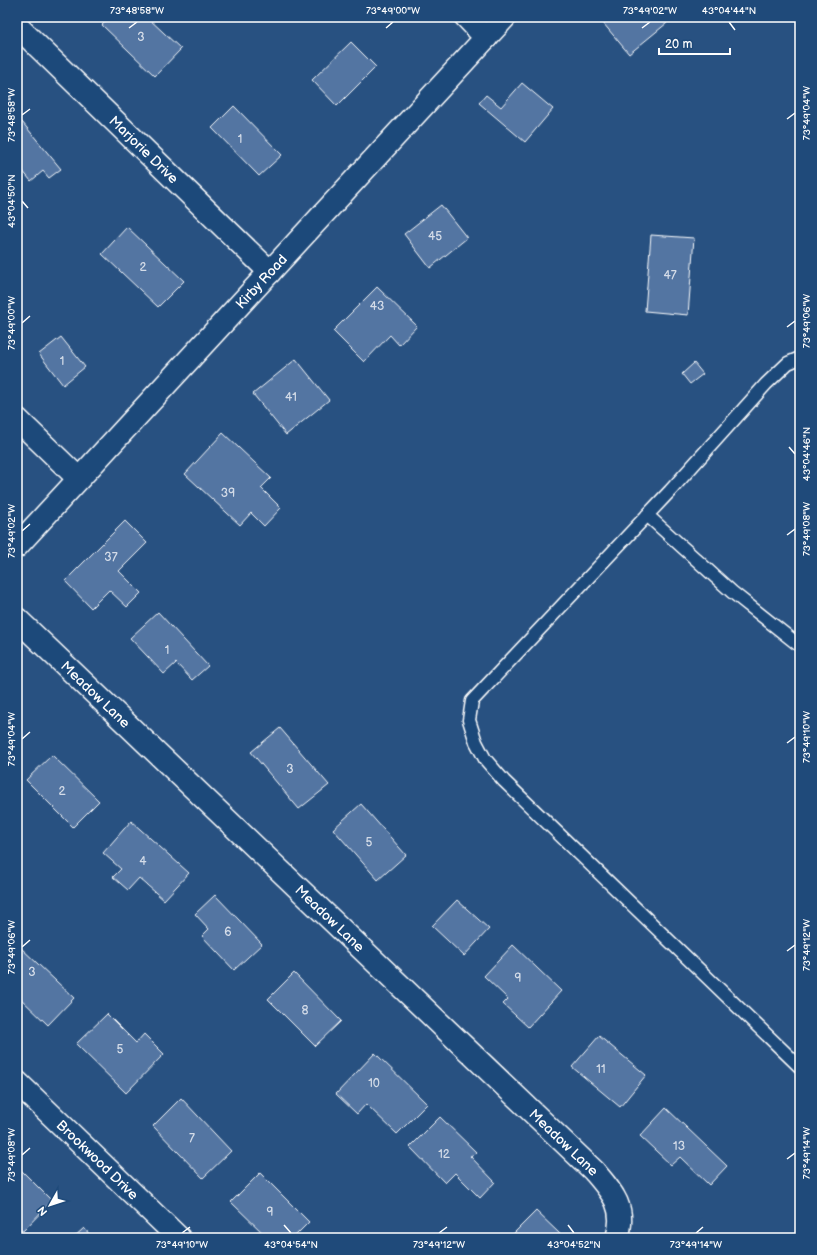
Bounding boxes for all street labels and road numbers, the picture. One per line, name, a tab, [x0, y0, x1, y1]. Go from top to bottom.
street label: Marjorie Drive	[106, 112, 182, 187]
street label: Kirby Road	[232, 251, 290, 312]
street label: Meadow Lane	[58, 657, 134, 731]
street label: Meadow Lane	[292, 881, 368, 955]
street label: Meadow Lane	[526, 1105, 602, 1179]
street label: Brookwood Drive	[53, 1116, 142, 1203]

